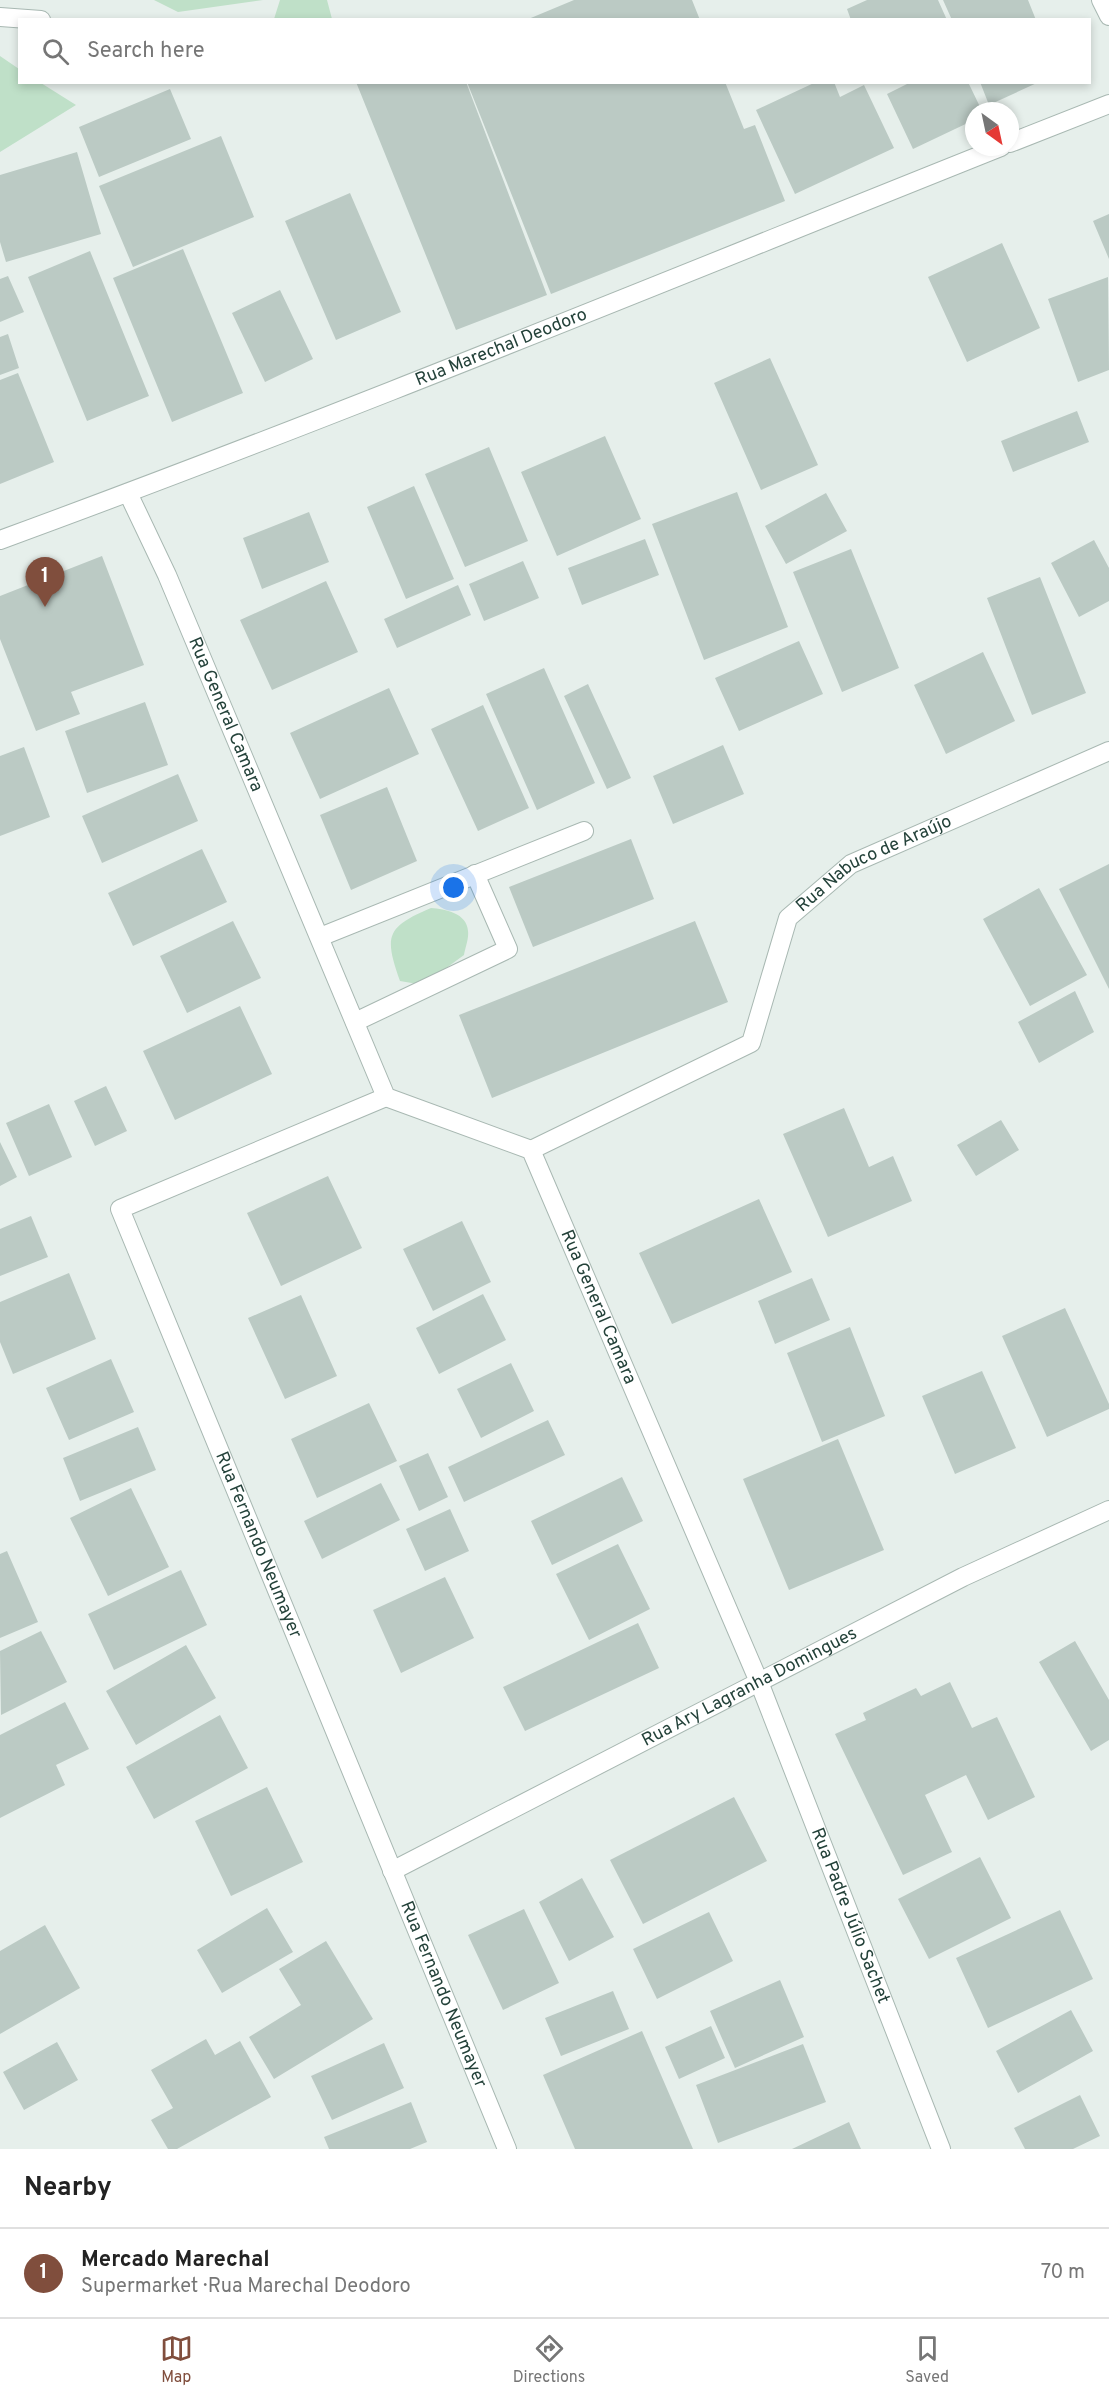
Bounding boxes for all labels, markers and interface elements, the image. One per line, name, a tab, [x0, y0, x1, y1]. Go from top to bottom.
search box	[18, 18, 1091, 84]
icon: search	[39, 35, 72, 68]
text: Search here	[87, 38, 205, 65]
north arrow	[965, 102, 1019, 156]
street label: Rua Marechal Deodoro	[412, 303, 590, 392]
pin: 1	[26, 558, 64, 607]
street label: Rua General Camara	[183, 634, 268, 795]
street label: Rua Nabuco de Araújo	[791, 810, 955, 917]
your location	[439, 873, 468, 902]
street label: Rua General Camara	[555, 1226, 641, 1388]
street label: Rua Fernando Neumayer	[210, 1448, 307, 1642]
street label: Rua Ary Lagranha Domingues	[638, 1622, 861, 1752]
street label: Rua Padre Júlio Sachet	[805, 1825, 895, 2007]
street label: Rua Fernando Neumayer	[395, 1898, 492, 2091]
text: Nearby	[24, 2172, 112, 2205]
text: Mercado Marechal	[81, 2247, 270, 2274]
text: 1	[40, 2260, 48, 2286]
text: 70 m	[1041, 2260, 1085, 2286]
text: Supermarket · Rua Marechal Deodoro	[81, 2274, 411, 2300]
tab: Map	[160, 2332, 193, 2388]
tab: Directions	[513, 2332, 585, 2388]
tab: Saved	[905, 2332, 949, 2388]

